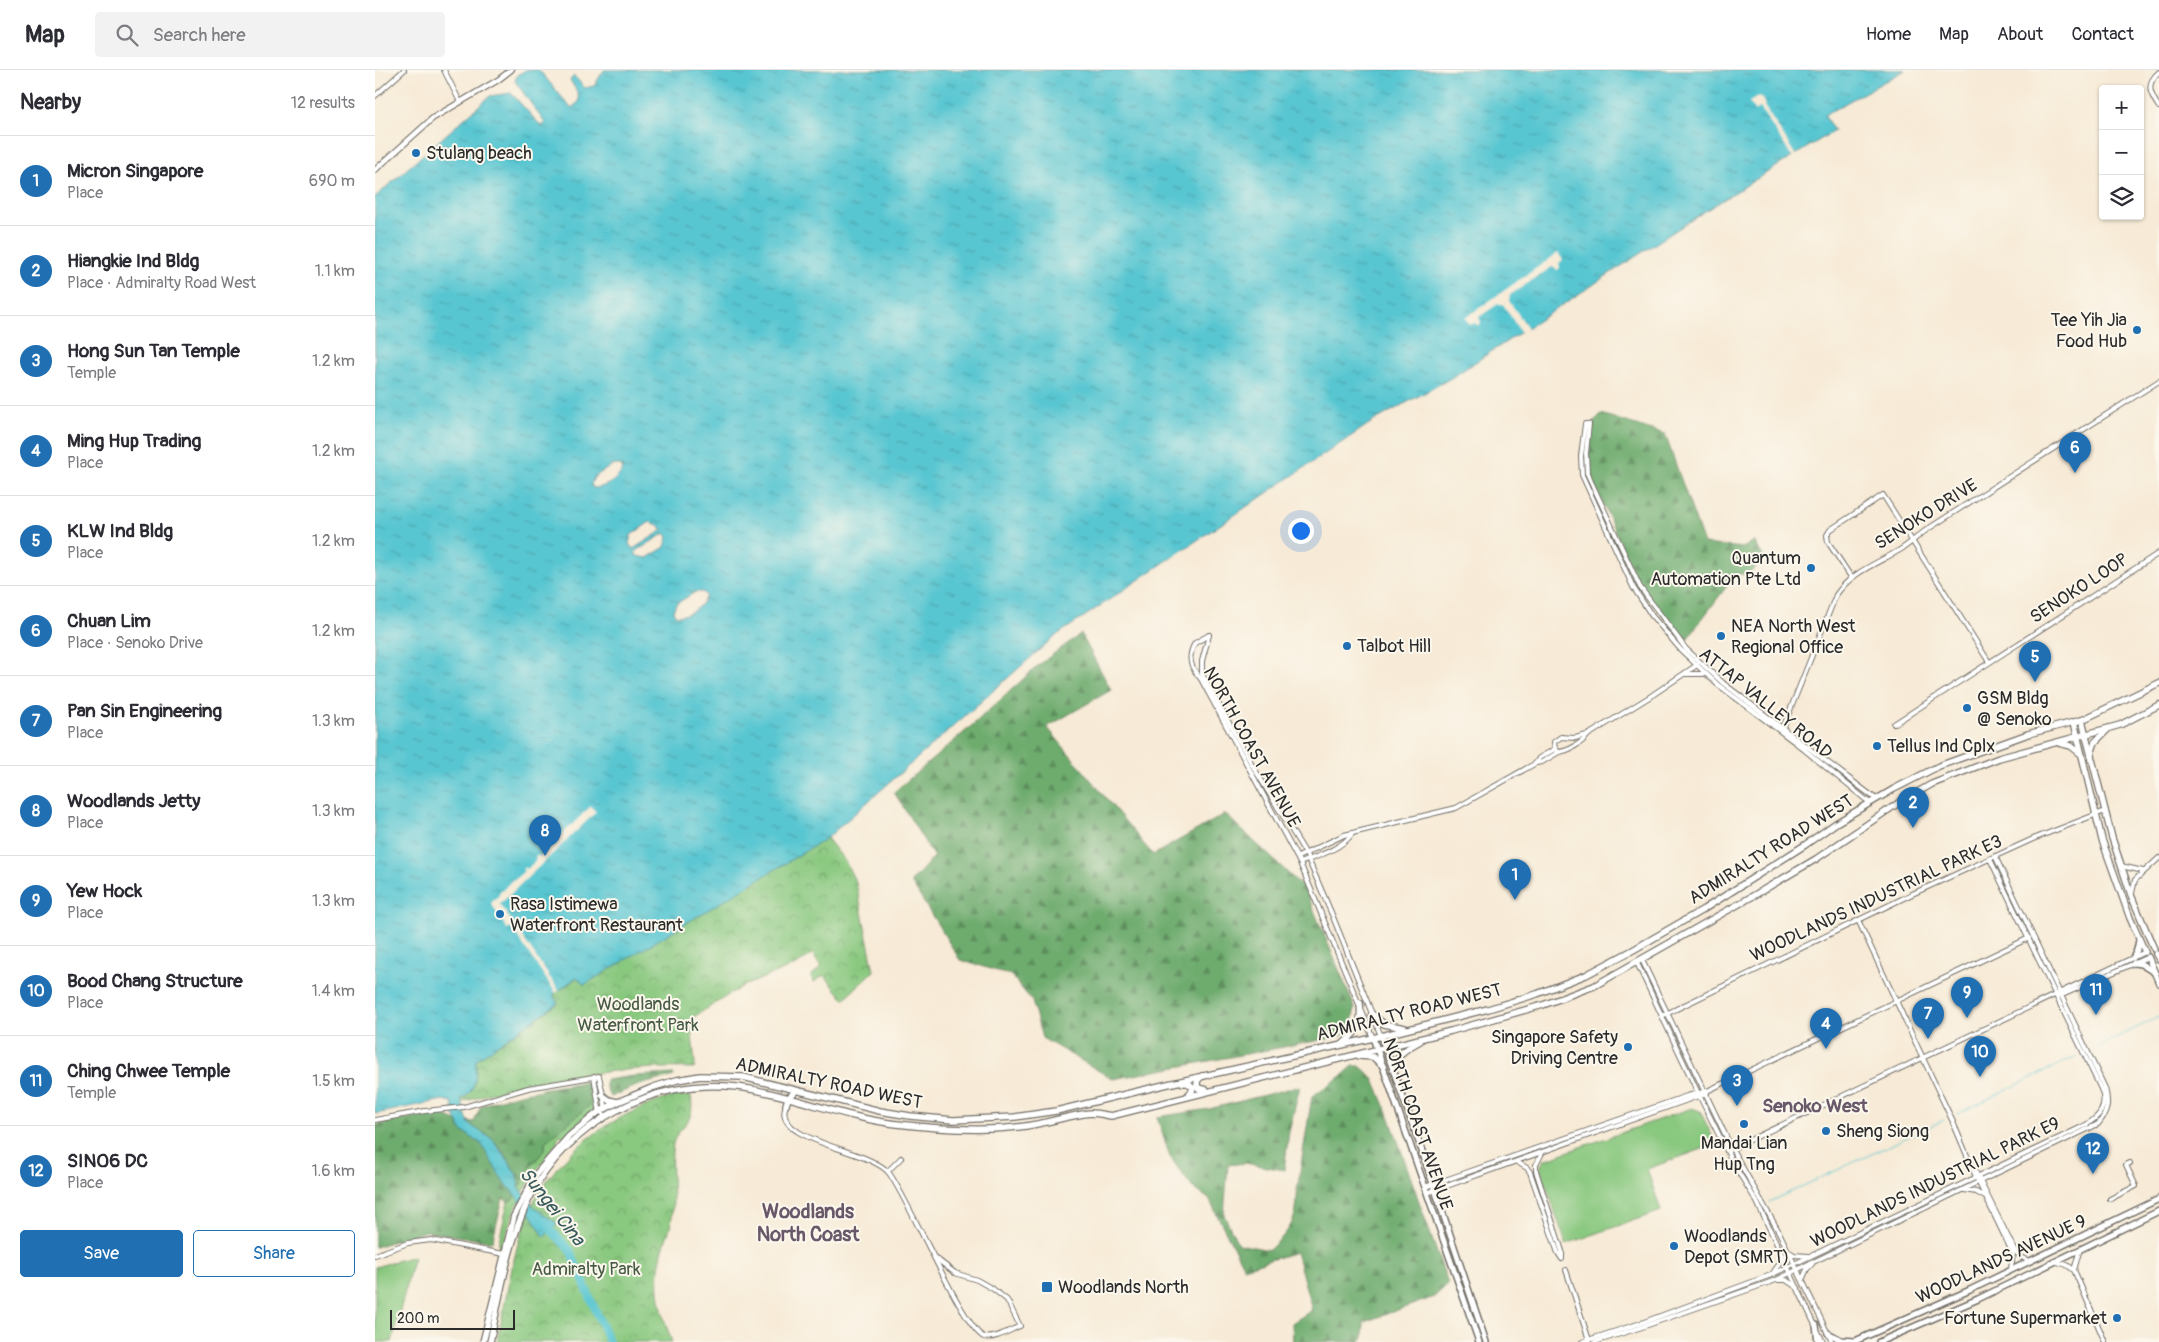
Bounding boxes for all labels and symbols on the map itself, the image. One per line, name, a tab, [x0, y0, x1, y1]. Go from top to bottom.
place label: Stulang beach	[426, 142, 532, 165]
marker: Stulang beach	[410, 147, 422, 159]
place label: Tee Yih Jia Food Hub	[2051, 309, 2127, 353]
marker: Tee Yih Jia Food Hub	[2131, 324, 2143, 336]
pin: 6	[2059, 432, 2091, 473]
street label: SENOKO DRIVE	[1871, 474, 1982, 555]
your location	[1288, 518, 1314, 544]
place label: Quantum Automation Pte Ltd	[1651, 547, 1801, 591]
street label: SENOKO LOOP	[2026, 548, 2133, 629]
marker: Quantum Automation Pte Ltd	[1805, 562, 1817, 574]
place label: NEA North West Regional Office	[1731, 615, 1856, 659]
marker: NEA North West Regional Office	[1715, 630, 1727, 642]
place label: Talbot Hill	[1357, 635, 1431, 658]
marker: Talbot Hill	[1341, 640, 1353, 652]
pin: 5	[2019, 641, 2051, 682]
street label: ATTAP VALLEY ROAD	[1694, 642, 1837, 764]
street label: NORTH COAST AVENUE	[1198, 663, 1305, 832]
place label: GSM Bldg @ Senoko	[1977, 687, 2052, 731]
marker: GSM Bldg @ Senoko	[1961, 702, 1973, 714]
place label: Tellus Ind Cplx	[1887, 735, 1995, 758]
marker: Tellus Ind Cplx	[1871, 740, 1883, 752]
pin: 2	[1897, 787, 1929, 828]
street label: ADMIRALTY ROAD WEST	[1685, 789, 1858, 910]
pin: 8	[529, 815, 561, 856]
street label: WOODLANDS INDUSTRIAL PARK E3	[1746, 830, 2006, 967]
pin: 1	[1499, 859, 1531, 900]
place label: Rasa Istimewa Waterfront Restaurant	[510, 893, 684, 937]
marker: Rasa Istimewa Waterfront Restaurant	[494, 908, 506, 920]
pin: 11	[2080, 974, 2112, 1015]
pin: 9	[1951, 977, 1983, 1018]
street label: ADMIRALTY ROAD WEST	[1314, 978, 1504, 1047]
park label: Woodlands Waterfront Park	[577, 993, 699, 1037]
pin: 7	[1912, 998, 1944, 1039]
pin: 4	[1810, 1008, 1842, 1049]
place label: Singapore Safety Driving Centre	[1491, 1026, 1618, 1070]
street label: NORTH COAST AVENUE	[1377, 1035, 1458, 1213]
pin: 10	[1964, 1036, 1996, 1077]
marker: Singapore Safety Driving Centre	[1622, 1041, 1634, 1053]
street label: ADMIRALTY ROAD WEST	[734, 1052, 924, 1115]
pin: 3	[1721, 1065, 1753, 1106]
district label: Senoko West	[1762, 1094, 1869, 1118]
street label: WOODLANDS INDUSTRIAL PARK E9	[1807, 1112, 2064, 1253]
marker: Mandai Lian Hup Tng	[1738, 1118, 1750, 1130]
place label: Sheng Siong	[1836, 1120, 1929, 1143]
marker: Sheng Siong	[1820, 1125, 1832, 1137]
place label: Mandai Lian Hup Tng	[1701, 1132, 1787, 1176]
pin: 12	[2077, 1133, 2109, 1174]
water label: Sungei Cina	[514, 1163, 591, 1251]
district label: Woodlands North Coast	[757, 1199, 860, 1247]
street label: WOODLANDS AVENUE 9	[1912, 1210, 2090, 1309]
place label: Woodlands Depot (SMRT)	[1684, 1225, 1789, 1269]
marker: Woodlands Depot (SMRT)	[1668, 1240, 1680, 1252]
park label: Admiralty Park	[531, 1258, 641, 1281]
place label: Woodlands North	[1058, 1276, 1189, 1299]
marker: Woodlands North	[1040, 1280, 1054, 1294]
scale bar	[390, 1307, 515, 1330]
place label: Fortune Supermarket	[1944, 1307, 2108, 1330]
marker: Fortune Supermarket	[2111, 1312, 2123, 1324]

